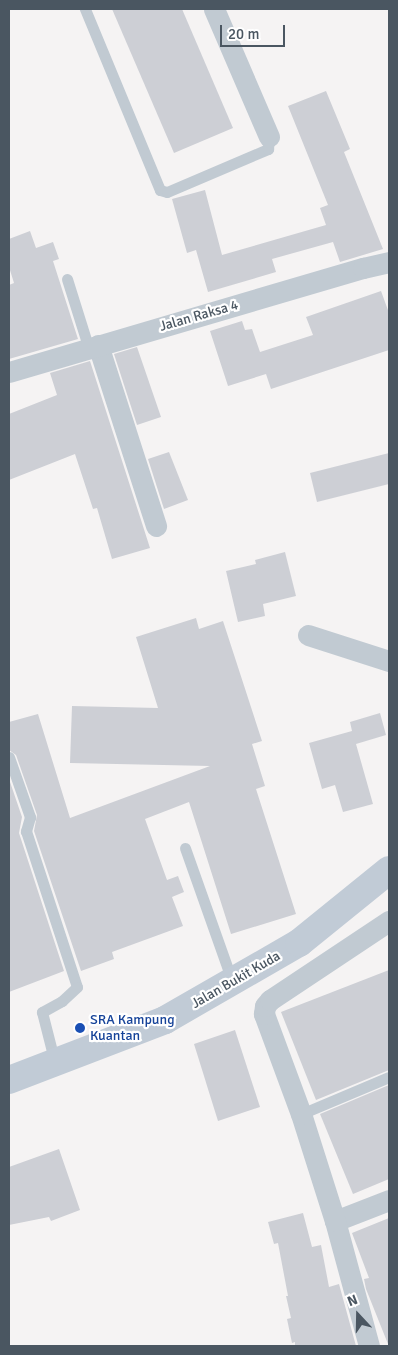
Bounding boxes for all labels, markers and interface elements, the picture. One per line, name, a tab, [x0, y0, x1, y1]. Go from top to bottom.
scale bar	[223, 15, 288, 47]
text: 20 m	[228, 25, 259, 43]
street label: Jalan Raksa 4	[158, 297, 240, 335]
street label: Jalan Bukit Kuda	[189, 948, 283, 1012]
place label: SRA Kampung Kuantan	[90, 1012, 175, 1044]
marker: SRA Kampung Kuantan	[74, 1022, 86, 1034]
north arrow	[333, 1290, 383, 1340]
text: N	[345, 1291, 360, 1310]

